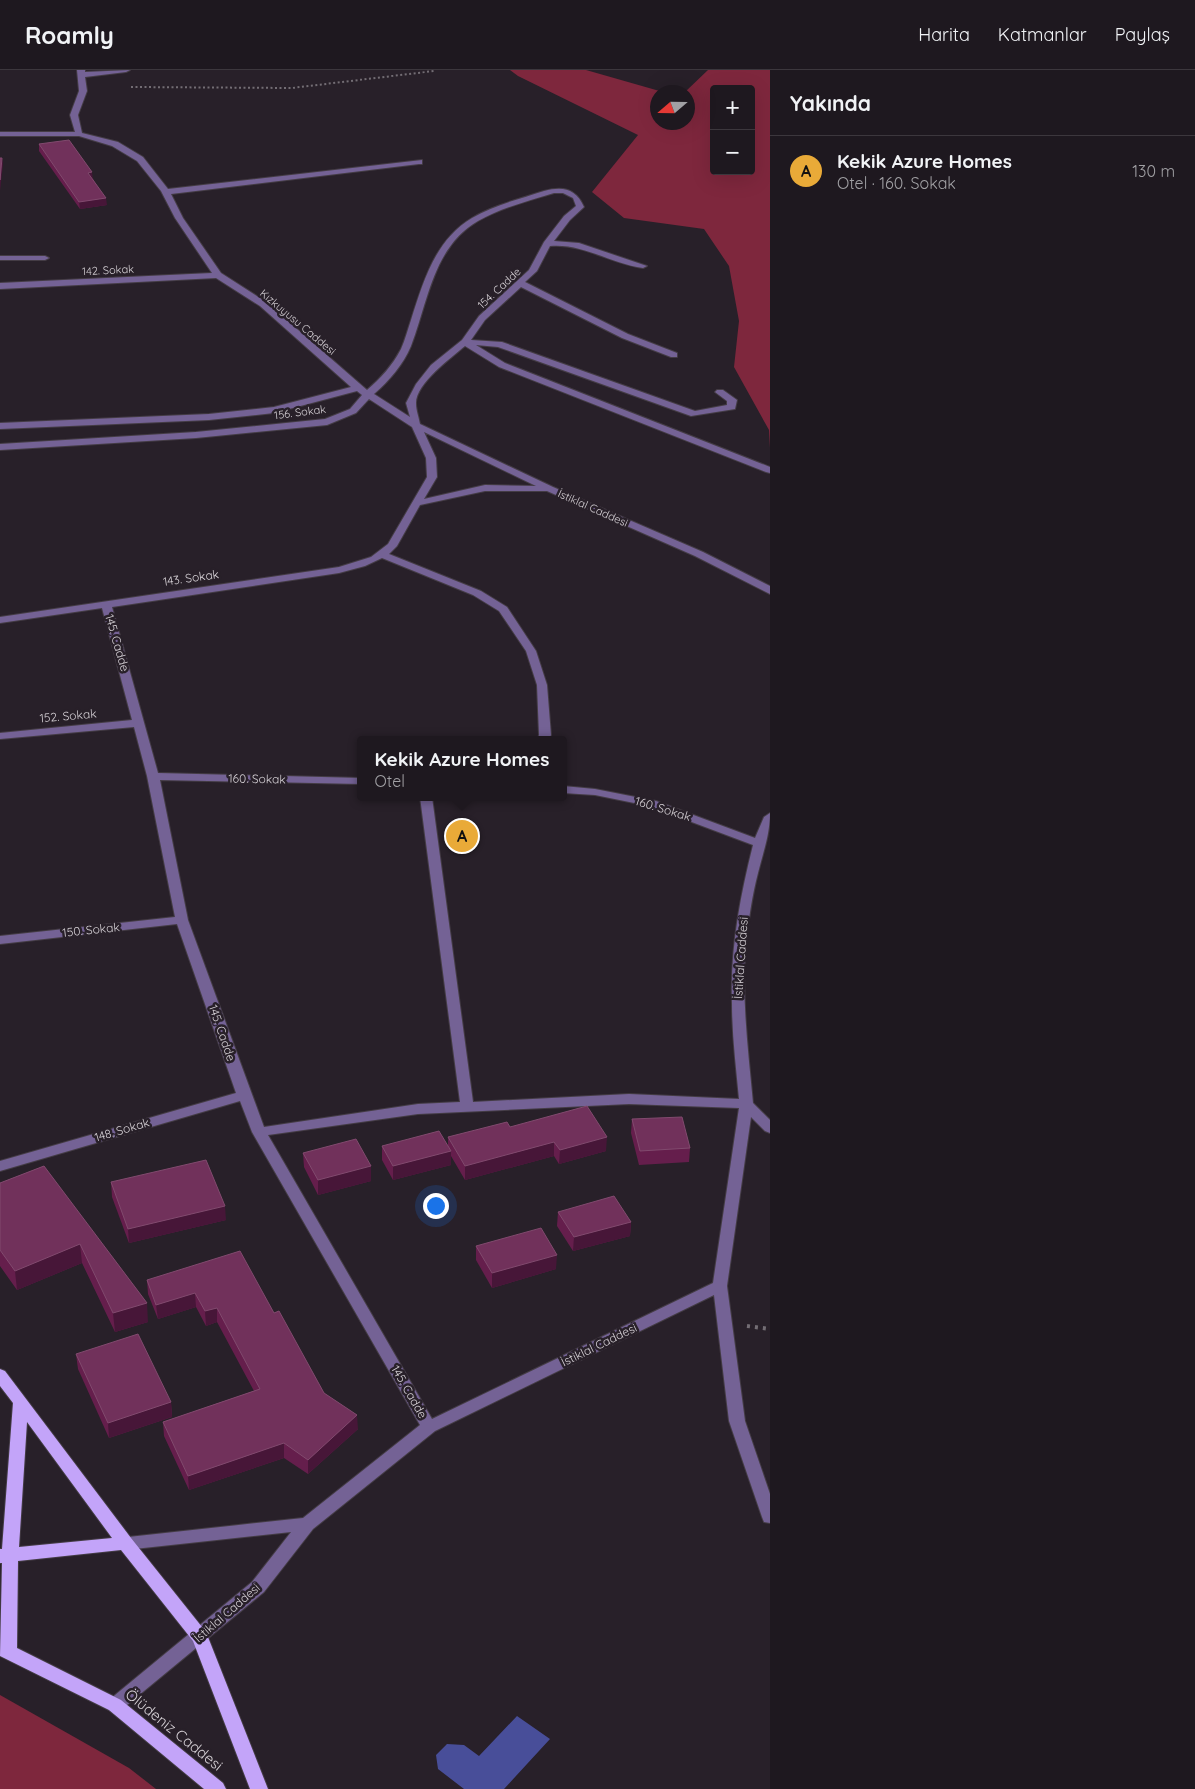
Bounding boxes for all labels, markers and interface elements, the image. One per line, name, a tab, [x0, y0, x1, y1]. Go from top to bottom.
text: Roamly	[25, 20, 114, 50]
text: Harita	[918, 23, 970, 46]
text: Katmanlar	[998, 23, 1087, 46]
text: Paylaş	[1115, 23, 1170, 46]
north arrow	[650, 85, 695, 130]
map controls	[710, 85, 755, 175]
button: +	[710, 85, 755, 130]
text: Yakında	[790, 90, 871, 116]
button: −	[710, 130, 755, 175]
text: Kekik Azure Homes	[837, 149, 1012, 173]
text: A	[801, 161, 811, 181]
text: 130 m	[1132, 161, 1175, 181]
text: Otel · 160. Sokak	[837, 173, 956, 193]
street label: 142. Sokak	[82, 262, 134, 278]
street label: 154. Cadde	[474, 264, 524, 312]
street label: Kızkuyusu Caddesi	[257, 286, 339, 358]
street label: 156. Sokak	[273, 402, 327, 422]
street label: İstiklal Caddesi	[556, 486, 630, 530]
street label: 143. Sokak	[162, 566, 220, 589]
street label: 145. Cadde	[102, 613, 133, 673]
street label: 152. Sokak	[39, 706, 97, 725]
popup	[357, 736, 567, 801]
text: Kekik Azure Homes	[375, 747, 549, 771]
street label: 160. Sokak	[228, 770, 286, 787]
text: Otel	[375, 771, 405, 791]
street label: 160. Sokak	[633, 793, 693, 824]
pin: A	[446, 817, 478, 855]
street label: İstiklal Caddesi	[730, 916, 751, 1000]
street label: 150. Sokak	[62, 919, 120, 940]
street label: 145. Cadde	[206, 1003, 239, 1063]
street label: 148. Sokak	[93, 1115, 151, 1145]
your location	[423, 1193, 449, 1219]
street label: İstiklal Caddesi	[558, 1320, 639, 1369]
street label: 145. Cadde	[388, 1363, 431, 1421]
street label: İstiklal Caddesi	[191, 1580, 263, 1645]
street label: Ölüdeniz Caddesi	[122, 1684, 227, 1775]

